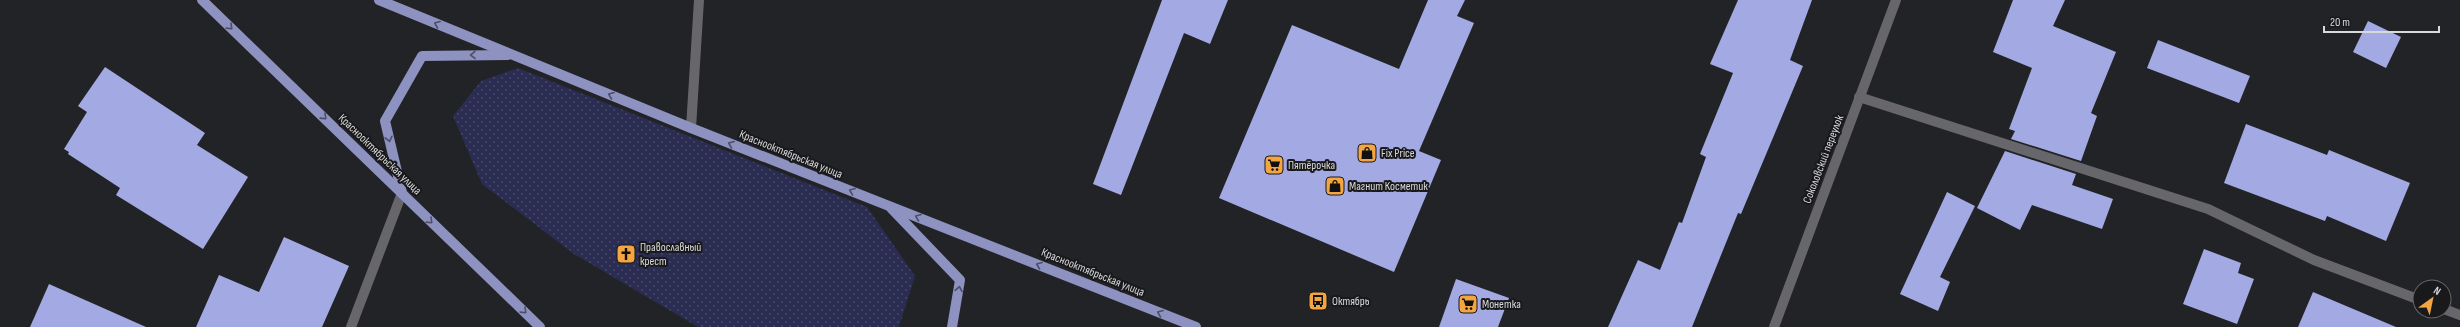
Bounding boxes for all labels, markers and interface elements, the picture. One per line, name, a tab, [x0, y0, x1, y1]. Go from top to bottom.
scale bar	[2324, 8, 2439, 34]
text: 20 m	[2330, 15, 2350, 30]
one-way arrow	[434, 21, 442, 29]
one-way arrow	[225, 22, 233, 30]
one-way arrow	[470, 51, 476, 60]
one-way arrow	[607, 92, 615, 100]
street label: Краснооктябрьская улица	[335, 111, 425, 198]
street label: Соколовский переулок	[1800, 112, 1847, 206]
one-way arrow	[319, 113, 327, 120]
street label: Краснооктябрьская улица	[737, 127, 845, 182]
one-way arrow	[385, 135, 393, 142]
one-way arrow	[728, 140, 735, 148]
shop icon: Fix Price	[1356, 142, 1378, 164]
place label: Fix Price	[1381, 146, 1415, 161]
supermarket icon: Пятёрочка	[1263, 154, 1285, 176]
place label: Пятёрочка	[1288, 158, 1336, 173]
shop icon: Магнит Косметик	[1324, 175, 1346, 197]
place label: Магнит Косметик	[1349, 179, 1428, 194]
one-way arrow	[849, 188, 856, 196]
one-way arrow	[915, 214, 922, 222]
one-way arrow	[425, 216, 433, 224]
place label: Православный крест	[640, 240, 701, 269]
church icon: Православный крест	[615, 243, 637, 265]
street label: Краснооктябрьская улица	[1039, 245, 1147, 300]
one-way arrow	[1036, 262, 1044, 270]
north arrow	[2412, 279, 2452, 319]
text: N	[2431, 284, 2443, 298]
one-way arrow	[954, 286, 963, 292]
bus stop icon: Октябрь	[1307, 290, 1329, 312]
supermarket icon: Монетка	[1457, 293, 1479, 315]
place label: Октябрь	[1332, 294, 1370, 309]
place label: Монетка	[1482, 297, 1521, 312]
one-way arrow	[519, 306, 527, 314]
one-way arrow	[1157, 309, 1164, 317]

